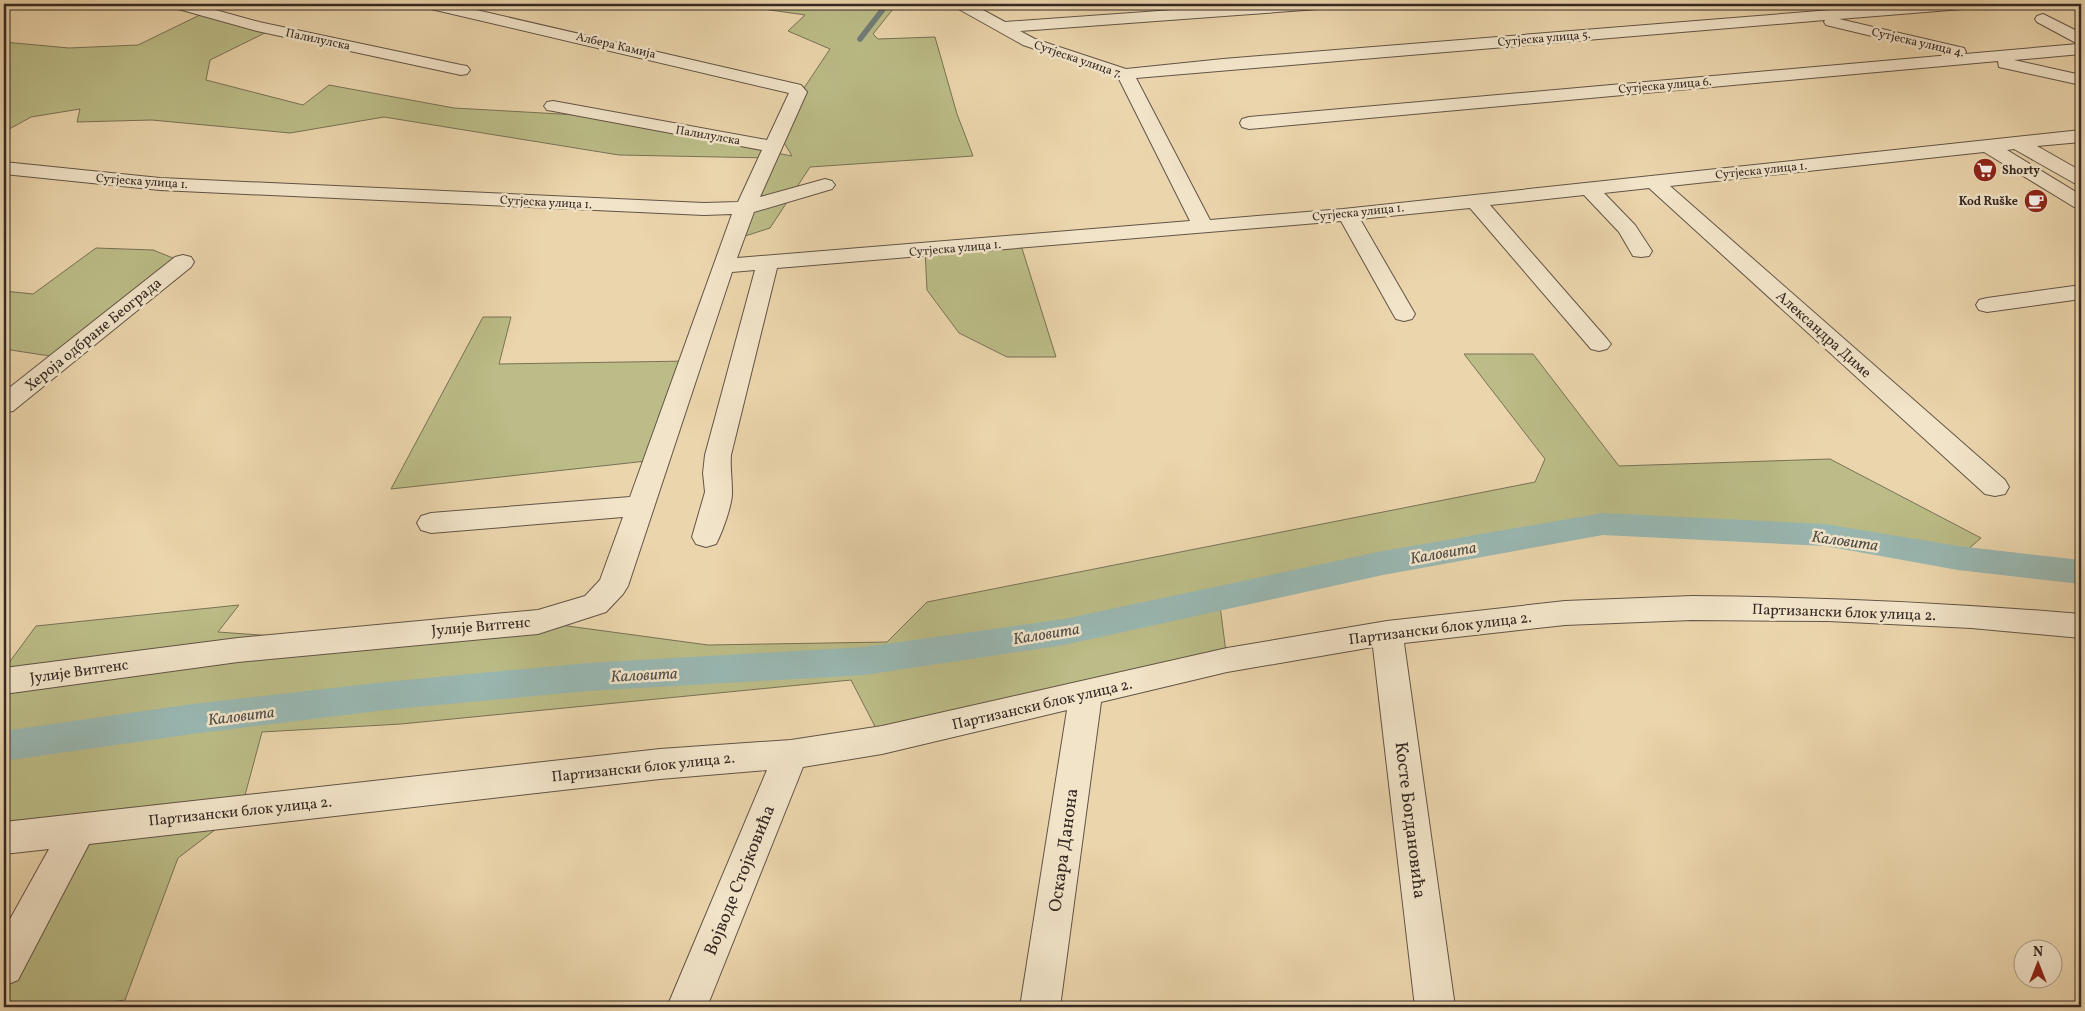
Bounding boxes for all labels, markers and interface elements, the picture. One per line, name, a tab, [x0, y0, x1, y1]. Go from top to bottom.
street label: Палилулска	[284, 25, 352, 55]
street label: Сутјеска улица 4.	[1870, 25, 1966, 61]
street label: Сутјеска улица 5.	[1497, 27, 1591, 51]
street label: Албера Камија	[574, 29, 657, 63]
street label: Сутјеска улица 7.	[1032, 37, 1124, 83]
street label: Сутјеска улица 6.	[1618, 74, 1713, 98]
street label: Палилулска	[674, 122, 742, 150]
supermarket icon: Shorty	[1972, 157, 1998, 183]
street label: Сутјеска улица 1.	[1714, 158, 1808, 184]
place label: Shorty	[2002, 163, 2040, 179]
street label: Сутјеска улица 1.	[95, 171, 189, 193]
cafe icon: Kod Ruške	[2023, 188, 2049, 214]
street label: Сутјеска улица 1.	[500, 193, 593, 213]
place label: Kod Ruške	[1959, 194, 2018, 210]
street label: Сутјеска улица 1.	[1311, 200, 1405, 226]
street label: Сутјеска улица 1.	[909, 237, 1002, 261]
street label: Хероја одбране Београда	[21, 273, 167, 397]
street label: Александра Диме	[1771, 287, 1875, 384]
water label: Каловита	[1810, 526, 1880, 558]
water label: Каловита	[1408, 537, 1479, 571]
street label: Партизански блок улица 2.	[1752, 600, 1936, 627]
street label: Партизански блок улица 2.	[1347, 608, 1533, 651]
street label: Јулије Витгенс	[431, 613, 532, 642]
water label: Каловита	[1011, 619, 1082, 651]
street label: Јулије Витгенс	[28, 655, 130, 690]
water label: Каловита	[610, 663, 679, 689]
street label: Партизански блок улица 2.	[950, 675, 1134, 736]
water label: Каловита	[207, 702, 276, 732]
street label: Косте Богдановића	[1387, 740, 1432, 900]
street label: Партизански блок улица 2.	[550, 748, 736, 789]
street label: Оскара Данона	[1043, 787, 1086, 914]
street label: Партизански блок улица 2.	[147, 792, 333, 833]
street label: Војводе Стојковића	[699, 801, 782, 960]
north arrow	[2012, 938, 2062, 988]
text: N	[2033, 943, 2043, 962]

